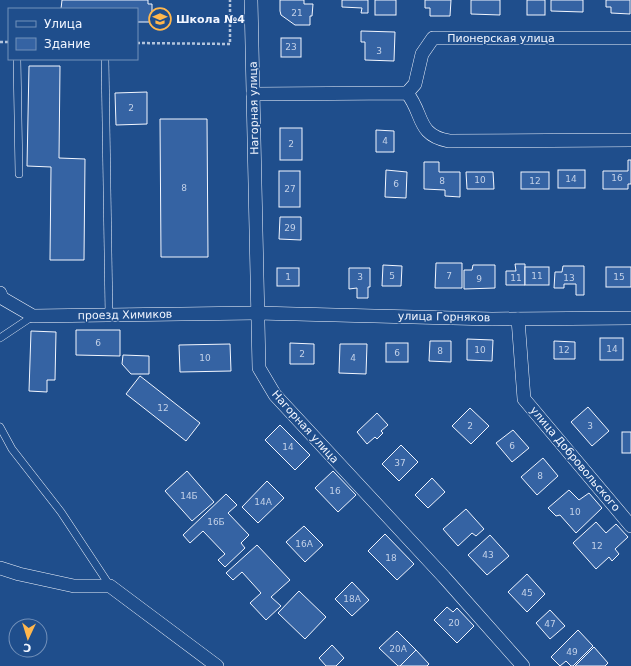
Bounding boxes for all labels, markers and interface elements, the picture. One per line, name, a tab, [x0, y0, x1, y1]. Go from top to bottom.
school or university icon: Школа №4	[147, 6, 173, 32]
legend	[8, 8, 138, 60]
house number: 21	[291, 8, 303, 18]
place label: Школа №4	[176, 13, 245, 26]
text: Улица	[44, 17, 82, 31]
street label: Пионерская улица	[447, 32, 555, 45]
text: Здание	[44, 37, 90, 51]
house number: 23	[285, 42, 297, 52]
house number: 3	[376, 46, 382, 56]
street label: Нагорная улица	[247, 61, 261, 155]
house number: 2	[128, 103, 134, 113]
house number: 4	[382, 136, 388, 146]
house number: 2	[288, 139, 294, 149]
house number: 16	[611, 173, 623, 183]
house number: 14	[565, 174, 577, 184]
house number: 10	[474, 175, 486, 185]
house number: 8	[439, 176, 445, 186]
house number: 12	[529, 176, 541, 186]
house number: 6	[393, 179, 399, 189]
house number: 8	[181, 183, 187, 193]
house number: 27	[284, 184, 296, 194]
house number: 29	[284, 223, 296, 233]
house number: 5	[389, 271, 395, 281]
house number: 7	[446, 271, 452, 281]
house number: 11	[531, 271, 543, 281]
house number: 1	[285, 272, 291, 282]
house number: 3	[357, 272, 363, 282]
house number: 15	[613, 272, 625, 282]
house number: 11	[510, 273, 522, 283]
house number: 13	[563, 273, 575, 283]
house number: 9	[476, 274, 482, 284]
street label: проезд Химиков	[78, 308, 172, 322]
street label: улица Горняков	[398, 310, 490, 324]
house number: 6	[95, 338, 101, 348]
house number: 14	[606, 344, 618, 354]
house number: 10	[474, 345, 486, 355]
house number: 12	[558, 345, 570, 355]
house number: 8	[437, 346, 443, 356]
house number: 6	[394, 348, 400, 358]
house number: 2	[299, 349, 305, 359]
house number: 10	[199, 353, 211, 363]
house number: 4	[350, 353, 356, 363]
street label: Нагорная улица	[269, 388, 341, 466]
house number: 12	[157, 403, 169, 413]
street label: улица Добровольского	[527, 404, 623, 514]
house number: 2	[467, 421, 473, 431]
house number: 3	[587, 421, 593, 431]
house number: 6	[509, 441, 515, 451]
house number: 14	[282, 442, 294, 452]
house number: 37	[394, 458, 406, 468]
house number: 8	[537, 471, 543, 481]
house number: 16	[329, 486, 341, 496]
house number: 14Б	[180, 491, 198, 501]
house number: 14А	[254, 497, 273, 507]
house number: 10	[569, 507, 581, 517]
house number: 16Б	[207, 517, 225, 527]
house number: 16А	[295, 539, 314, 549]
house number: 12	[591, 541, 603, 551]
house number: 43	[482, 550, 494, 560]
house number: 18	[385, 553, 397, 563]
house number: 45	[521, 588, 533, 598]
house number: 18А	[343, 594, 362, 604]
north arrow	[8, 618, 48, 658]
house number: 20	[448, 618, 460, 628]
house number: 47	[544, 619, 556, 629]
text: С	[23, 641, 32, 654]
house number: 20А	[389, 644, 408, 654]
house number: 49	[566, 647, 578, 657]

